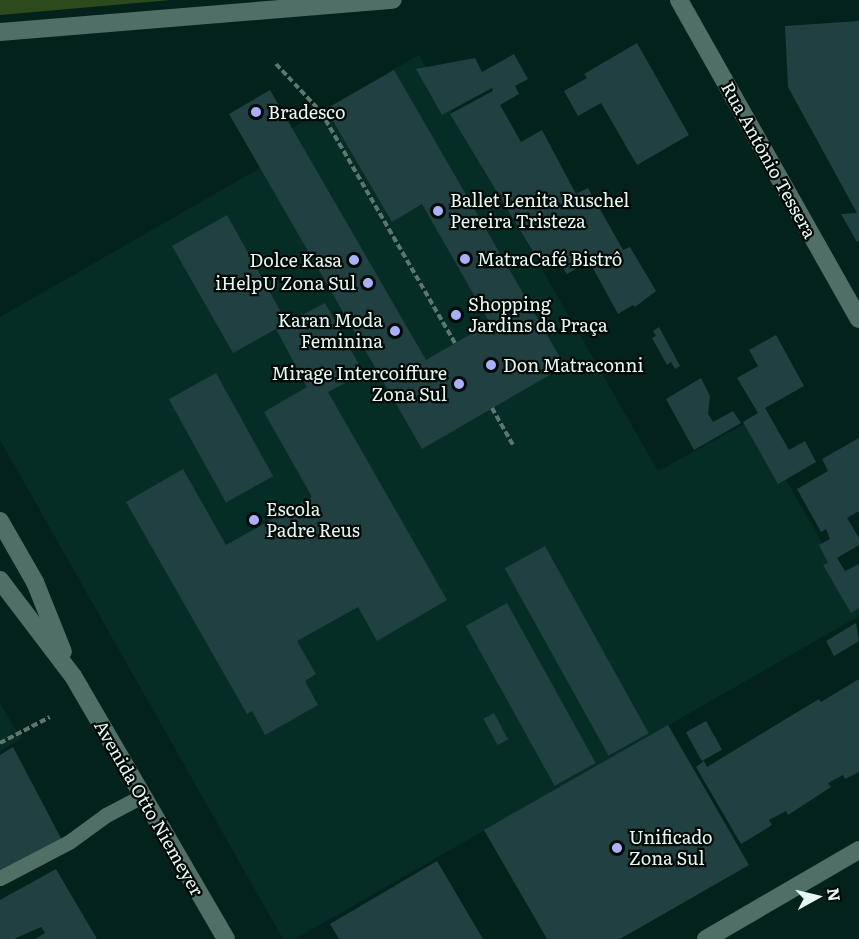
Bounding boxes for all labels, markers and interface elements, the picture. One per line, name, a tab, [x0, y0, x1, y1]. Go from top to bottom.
street label: Rua Antônio Tessera	[717, 78, 821, 242]
place label: Bradesco	[268, 101, 345, 123]
marker: Bradesco	[249, 105, 263, 119]
place label: Ballet Lenita Ruschel Pereira Tristeza	[450, 190, 629, 232]
marker: Ballet Lenita Ruschel Pereira Tristeza	[431, 204, 445, 218]
place label: MatraCafé Bistrô	[477, 248, 622, 270]
place label: Dolce Kasa	[250, 249, 342, 271]
marker: MatraCafé Bistrô	[458, 252, 472, 266]
marker: Dolce Kasa	[347, 253, 361, 267]
place label: iHelpU Zona Sul	[215, 272, 356, 294]
marker: iHelpU Zona Sul	[361, 276, 375, 290]
place label: Shopping Jardins da Praça	[468, 294, 608, 336]
marker: Shopping Jardins da Praça	[449, 308, 463, 322]
place label: Karan Moda Feminina	[278, 310, 383, 352]
marker: Karan Moda Feminina	[388, 324, 402, 338]
place label: Don Matraconni	[503, 354, 643, 376]
marker: Don Matraconni	[484, 358, 498, 372]
place label: Mirage Intercoiffure Zona Sul	[271, 363, 447, 406]
marker: Mirage Intercoiffure Zona Sul	[452, 377, 466, 391]
place label: Escola Padre Reus	[266, 499, 360, 542]
marker: Escola Padre Reus	[247, 513, 261, 527]
street label: Avenida Otto Niemeyer	[90, 716, 208, 900]
place label: Unificado Zona Sul	[629, 827, 713, 870]
marker: Unificado Zona Sul	[610, 841, 624, 855]
north arrow	[787, 867, 847, 927]
text: N	[822, 886, 848, 903]

